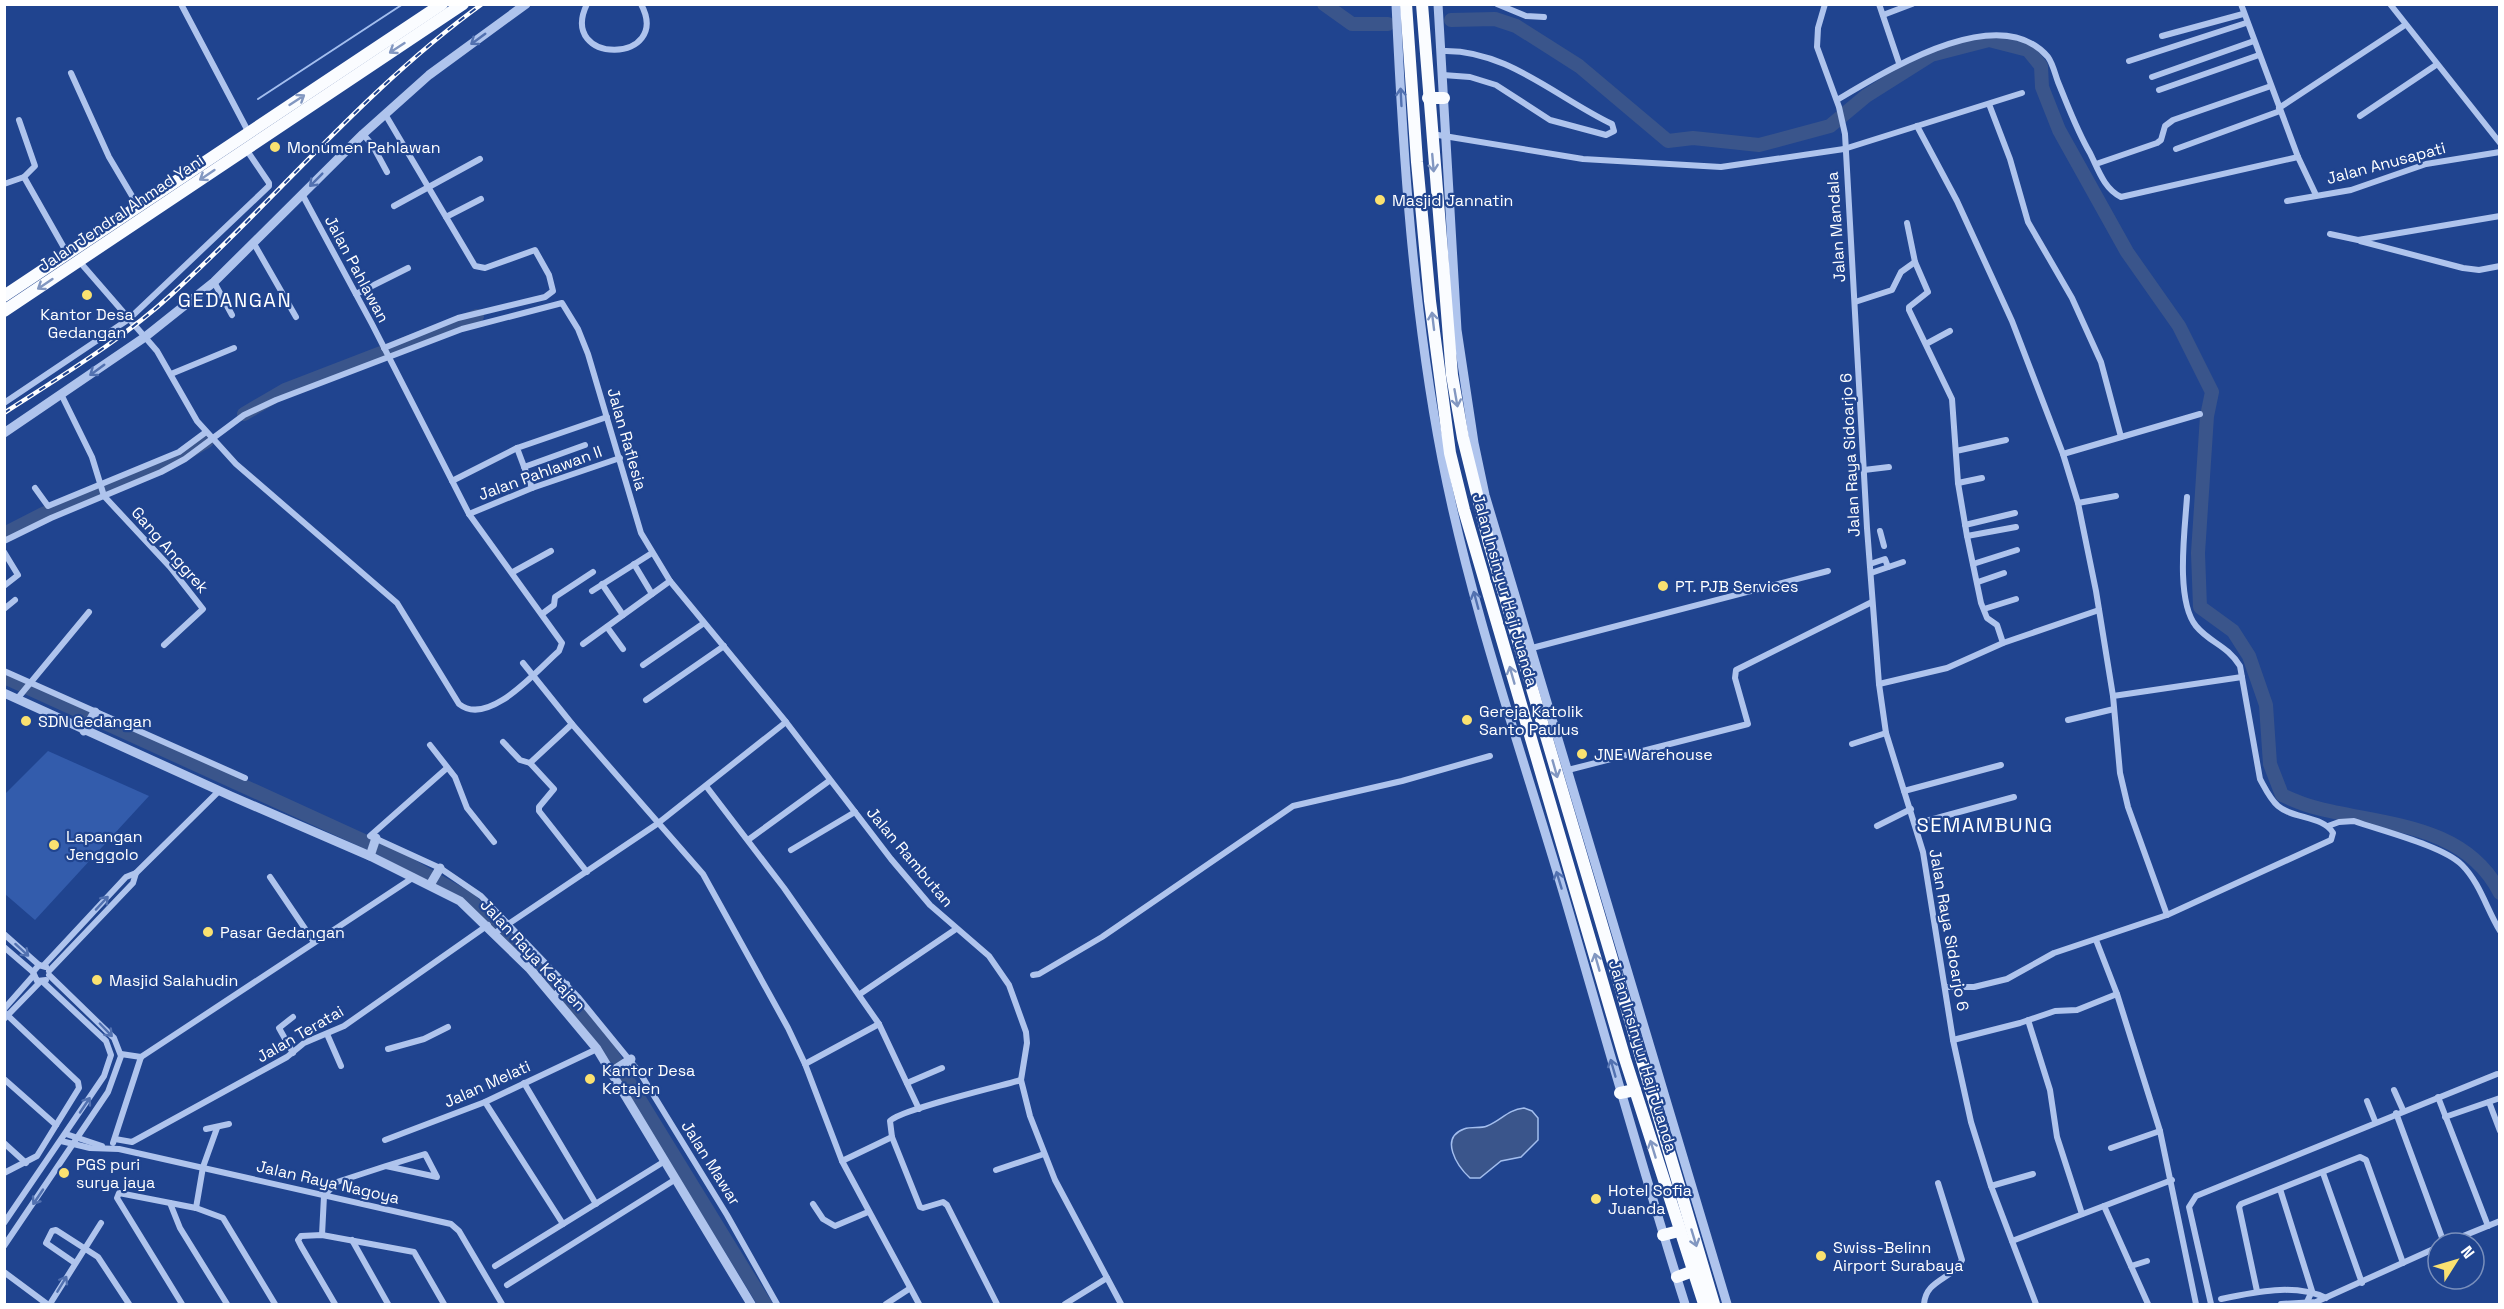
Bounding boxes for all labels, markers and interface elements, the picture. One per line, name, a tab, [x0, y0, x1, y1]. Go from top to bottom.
one-way arrow	[471, 33, 487, 45]
one-way arrow	[389, 43, 406, 55]
one-way arrow	[1395, 87, 1406, 107]
one-way arrow	[288, 94, 305, 106]
place label: Monumen Pahlawan	[287, 137, 440, 158]
street label: Jalan Anusapati	[2324, 137, 2448, 189]
marker: Monumen Pahlawan	[268, 140, 282, 154]
street label: Jalan Jendral Ahmad Yani	[34, 150, 208, 276]
one-way arrow	[1428, 152, 1439, 172]
one-way arrow	[199, 169, 215, 181]
street label: Jalan Mandala	[1822, 171, 1850, 283]
one-way arrow	[308, 173, 323, 188]
place label: Masjid Jannatin	[1392, 190, 1513, 211]
marker: Masjid Jannatin	[1373, 193, 1387, 207]
street label: Jalan Pahlawan	[320, 212, 394, 326]
one-way arrow	[37, 278, 54, 290]
district label: GEDANGAN	[178, 287, 292, 313]
marker: Kantor Desa Gedangan	[80, 288, 94, 302]
place label: Kantor Desa Gedangan	[40, 304, 134, 343]
one-way arrow	[1427, 312, 1438, 332]
one-way arrow	[89, 364, 105, 376]
street label: Jalan Raya Sidoarjo 6	[1835, 372, 1865, 538]
street label: Jalan Raflesia	[602, 385, 652, 493]
one-way arrow	[1451, 388, 1462, 408]
street label: Jalan Pahlawan II	[475, 441, 605, 505]
street label: Jalan Insinyur Haji Juanda	[1467, 491, 1543, 689]
street label: Gang Anggrek	[127, 502, 214, 598]
place label: PT. PJB Services	[1675, 576, 1798, 597]
marker: PT. PJB Services	[1656, 579, 1670, 593]
one-way arrow	[1470, 591, 1482, 610]
one-way arrow	[1506, 665, 1517, 684]
place label: Gereja Katolik Santo Paulus	[1479, 701, 1584, 740]
place label: SDN Gedangan	[38, 711, 152, 732]
marker: Gereja Katolik Santo Paulus	[1460, 713, 1474, 727]
marker: SDN Gedangan	[19, 714, 33, 728]
place label: JNE Warehouse	[1594, 744, 1713, 765]
marker: JNE Warehouse	[1575, 747, 1589, 761]
one-way arrow	[1550, 759, 1561, 778]
street label: Jalan Rambutan	[862, 802, 958, 912]
district label: SEMAMBUNG	[1916, 812, 2054, 838]
place label: Lapangan Jenggolo	[66, 826, 143, 865]
marker: Lapangan Jenggolo	[47, 838, 61, 852]
street label: Jalan Raya Sidoarjo 6	[1924, 847, 1974, 1013]
one-way arrow	[1553, 871, 1564, 890]
street label: Jalan Raya Ketajen	[476, 894, 590, 1016]
one-way arrow	[95, 896, 109, 911]
place label: Pasar Gedangan	[220, 922, 345, 943]
marker: Pasar Gedangan	[201, 925, 215, 939]
one-way arrow	[14, 943, 29, 957]
one-way arrow	[1591, 953, 1602, 972]
street label: Jalan Insinyur Haji Juanda	[1604, 957, 1682, 1155]
place label: Masjid Salahudin	[109, 970, 238, 991]
marker: Masjid Salahudin	[90, 973, 104, 987]
street label: Jalan Teratai	[253, 1001, 347, 1067]
one-way arrow	[99, 1023, 113, 1038]
street label: Jalan Melati	[440, 1056, 534, 1112]
one-way arrow	[1607, 1059, 1618, 1078]
place label: Kantor Desa Ketajen	[602, 1060, 695, 1099]
marker: Kantor Desa Ketajen	[583, 1072, 597, 1086]
one-way arrow	[79, 1098, 91, 1114]
street label: Jalan Mawar	[677, 1117, 745, 1209]
one-way arrow	[1647, 1140, 1658, 1159]
place label: PGS puri surya jaya	[76, 1154, 155, 1193]
street label: Jalan Raya Nagoya	[254, 1155, 402, 1209]
marker: PGS puri surya jaya	[57, 1166, 71, 1180]
place label: Hotel Sofia Juanda	[1608, 1180, 1692, 1219]
one-way arrow	[32, 1188, 44, 1205]
marker: Hotel Sofia Juanda	[1589, 1192, 1603, 1206]
one-way arrow	[1689, 1228, 1700, 1247]
north arrow	[2426, 1231, 2486, 1291]
place label: Swiss-Belinn Airport Surabaya	[1833, 1237, 1964, 1276]
text: N	[2456, 1242, 2479, 1263]
marker: Swiss-Belinn Airport Surabaya	[1814, 1249, 1828, 1263]
one-way arrow	[57, 1276, 69, 1293]

